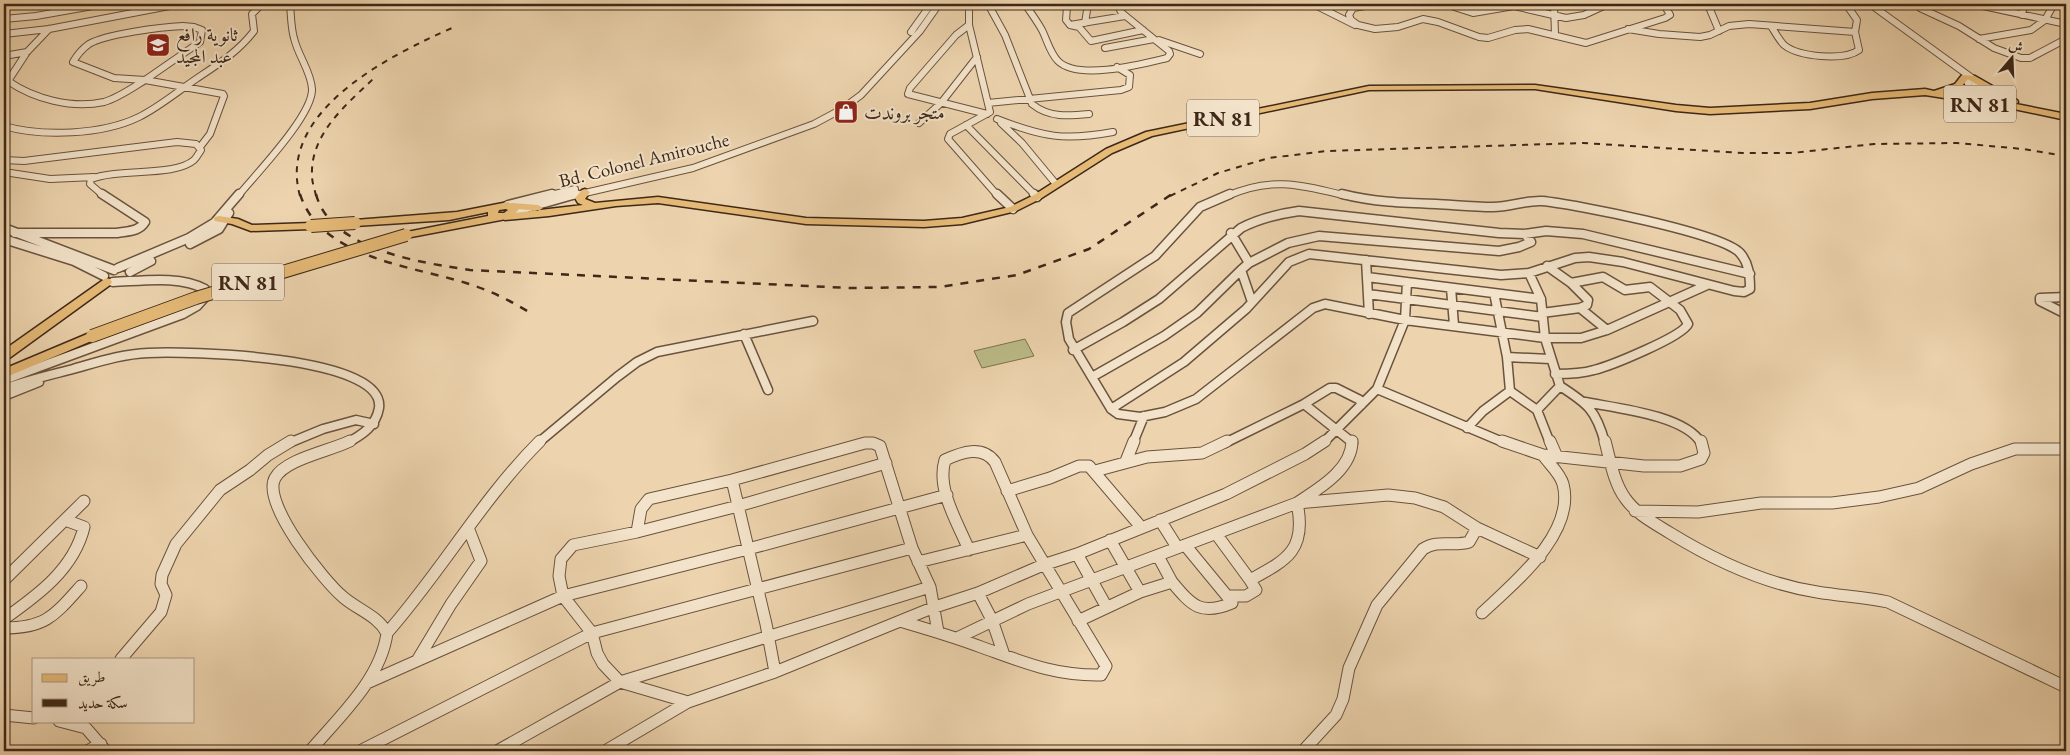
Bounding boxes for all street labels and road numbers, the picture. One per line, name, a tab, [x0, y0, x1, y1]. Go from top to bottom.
road number: RN 81	[1944, 86, 2016, 122]
road number: RN 81	[1187, 100, 1259, 136]
street label: Bd. Colonel Amirouche	[556, 127, 732, 193]
road number: RN 81	[212, 264, 284, 300]

